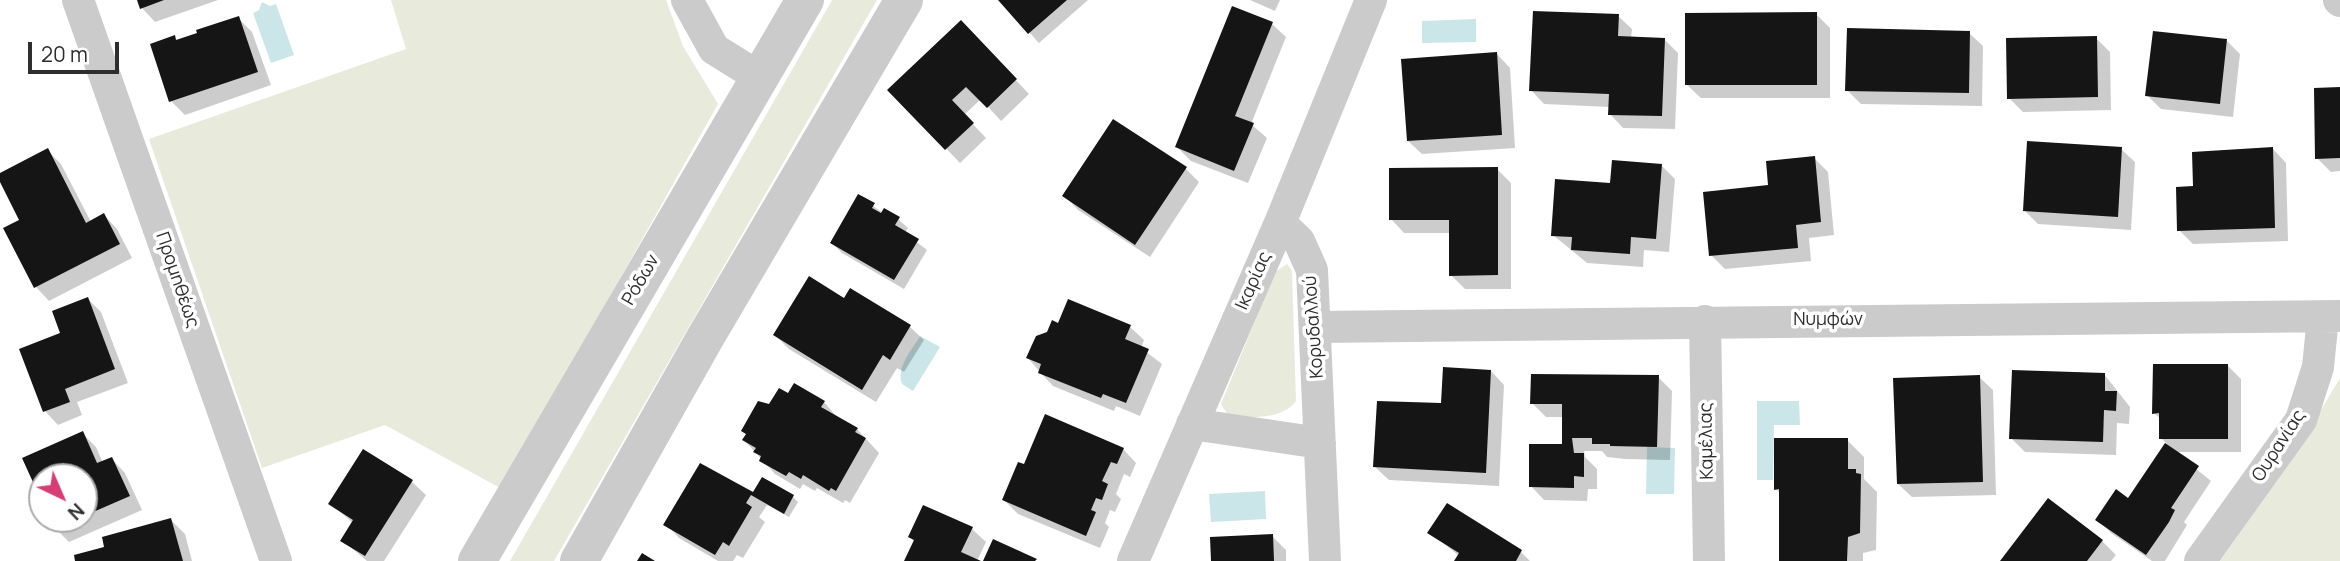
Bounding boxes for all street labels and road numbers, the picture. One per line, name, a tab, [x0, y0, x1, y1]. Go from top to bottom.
street label: Προμηθέως	[151, 229, 203, 331]
street label: Ικαρίας	[1232, 249, 1276, 313]
street label: Ρόδων	[618, 251, 664, 309]
street label: Κορυδαλλού	[1300, 275, 1328, 379]
street label: Νυμφών	[1793, 309, 1863, 331]
street label: Καμέλιας	[1696, 402, 1718, 480]
street label: Ουρανίας	[2248, 406, 2310, 486]

